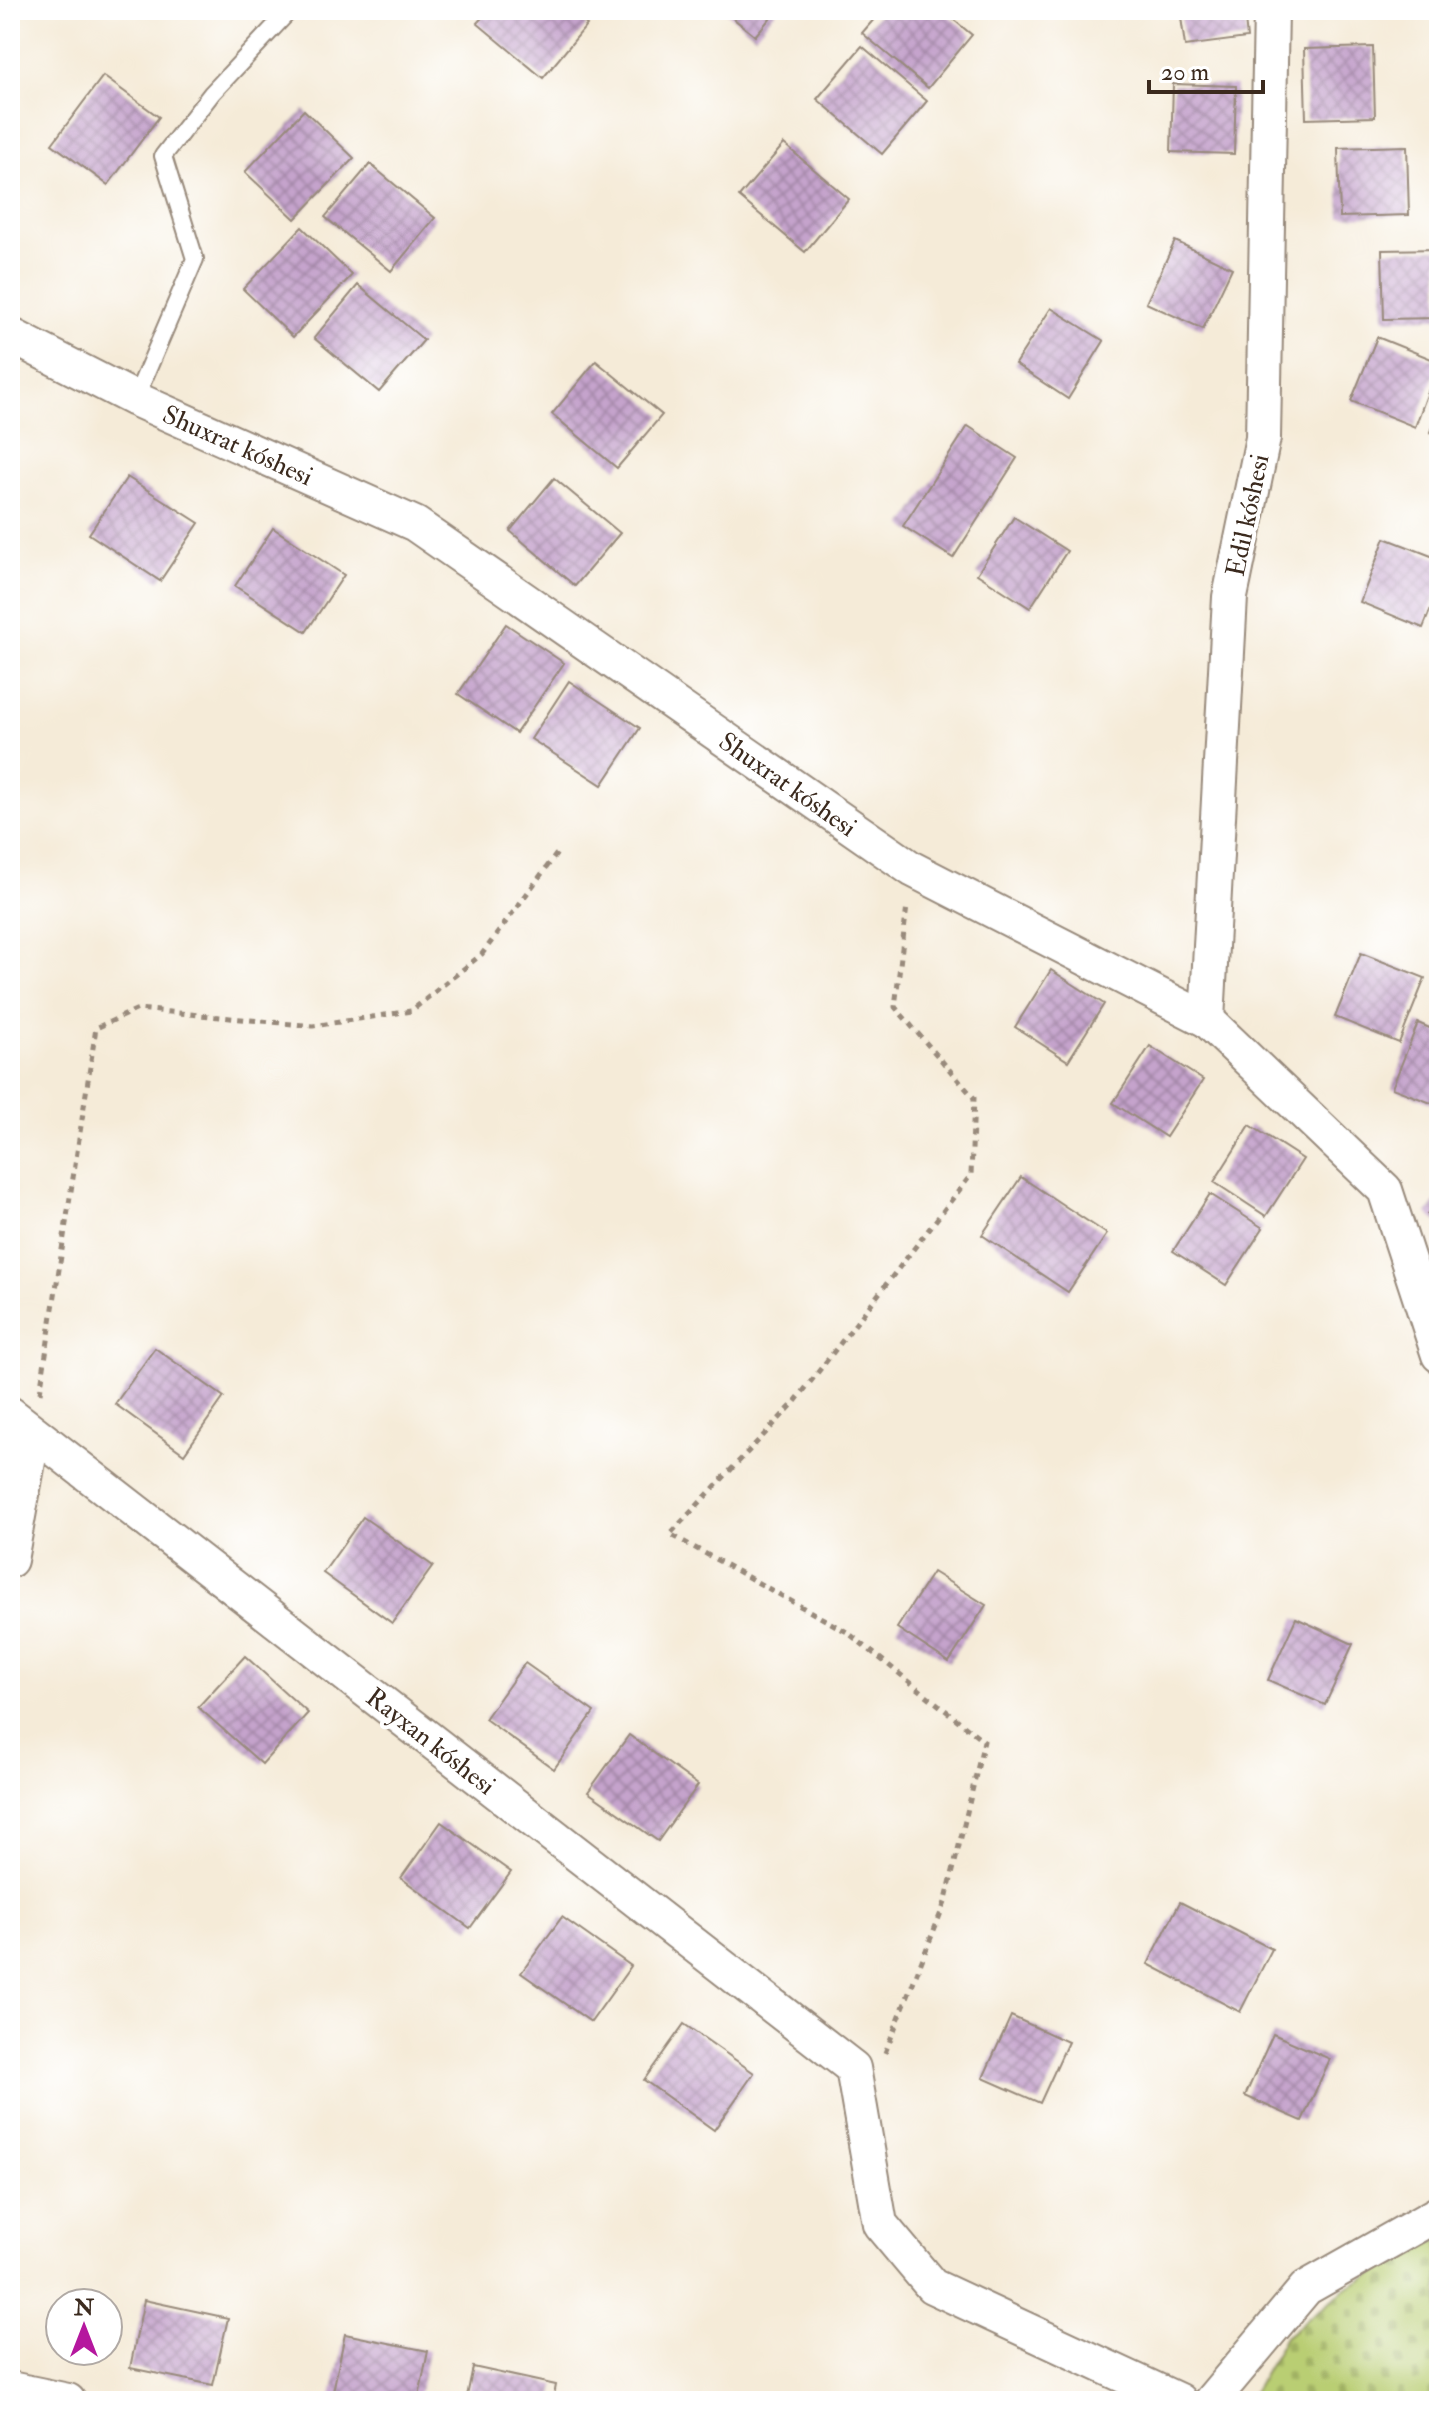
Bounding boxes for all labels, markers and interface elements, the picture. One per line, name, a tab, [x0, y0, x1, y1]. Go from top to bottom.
scale bar	[1149, 44, 1263, 94]
text: 20 m	[1161, 57, 1210, 88]
street label: Shuxrat kóshesi	[158, 399, 318, 493]
street label: Edil kóshesi	[1219, 451, 1277, 579]
street label: Shuxrat kóshesi	[712, 726, 863, 844]
street label: Rayxan kóshesi	[359, 1681, 501, 1802]
north arrow	[44, 2287, 124, 2367]
text: N	[73, 2294, 94, 2322]

